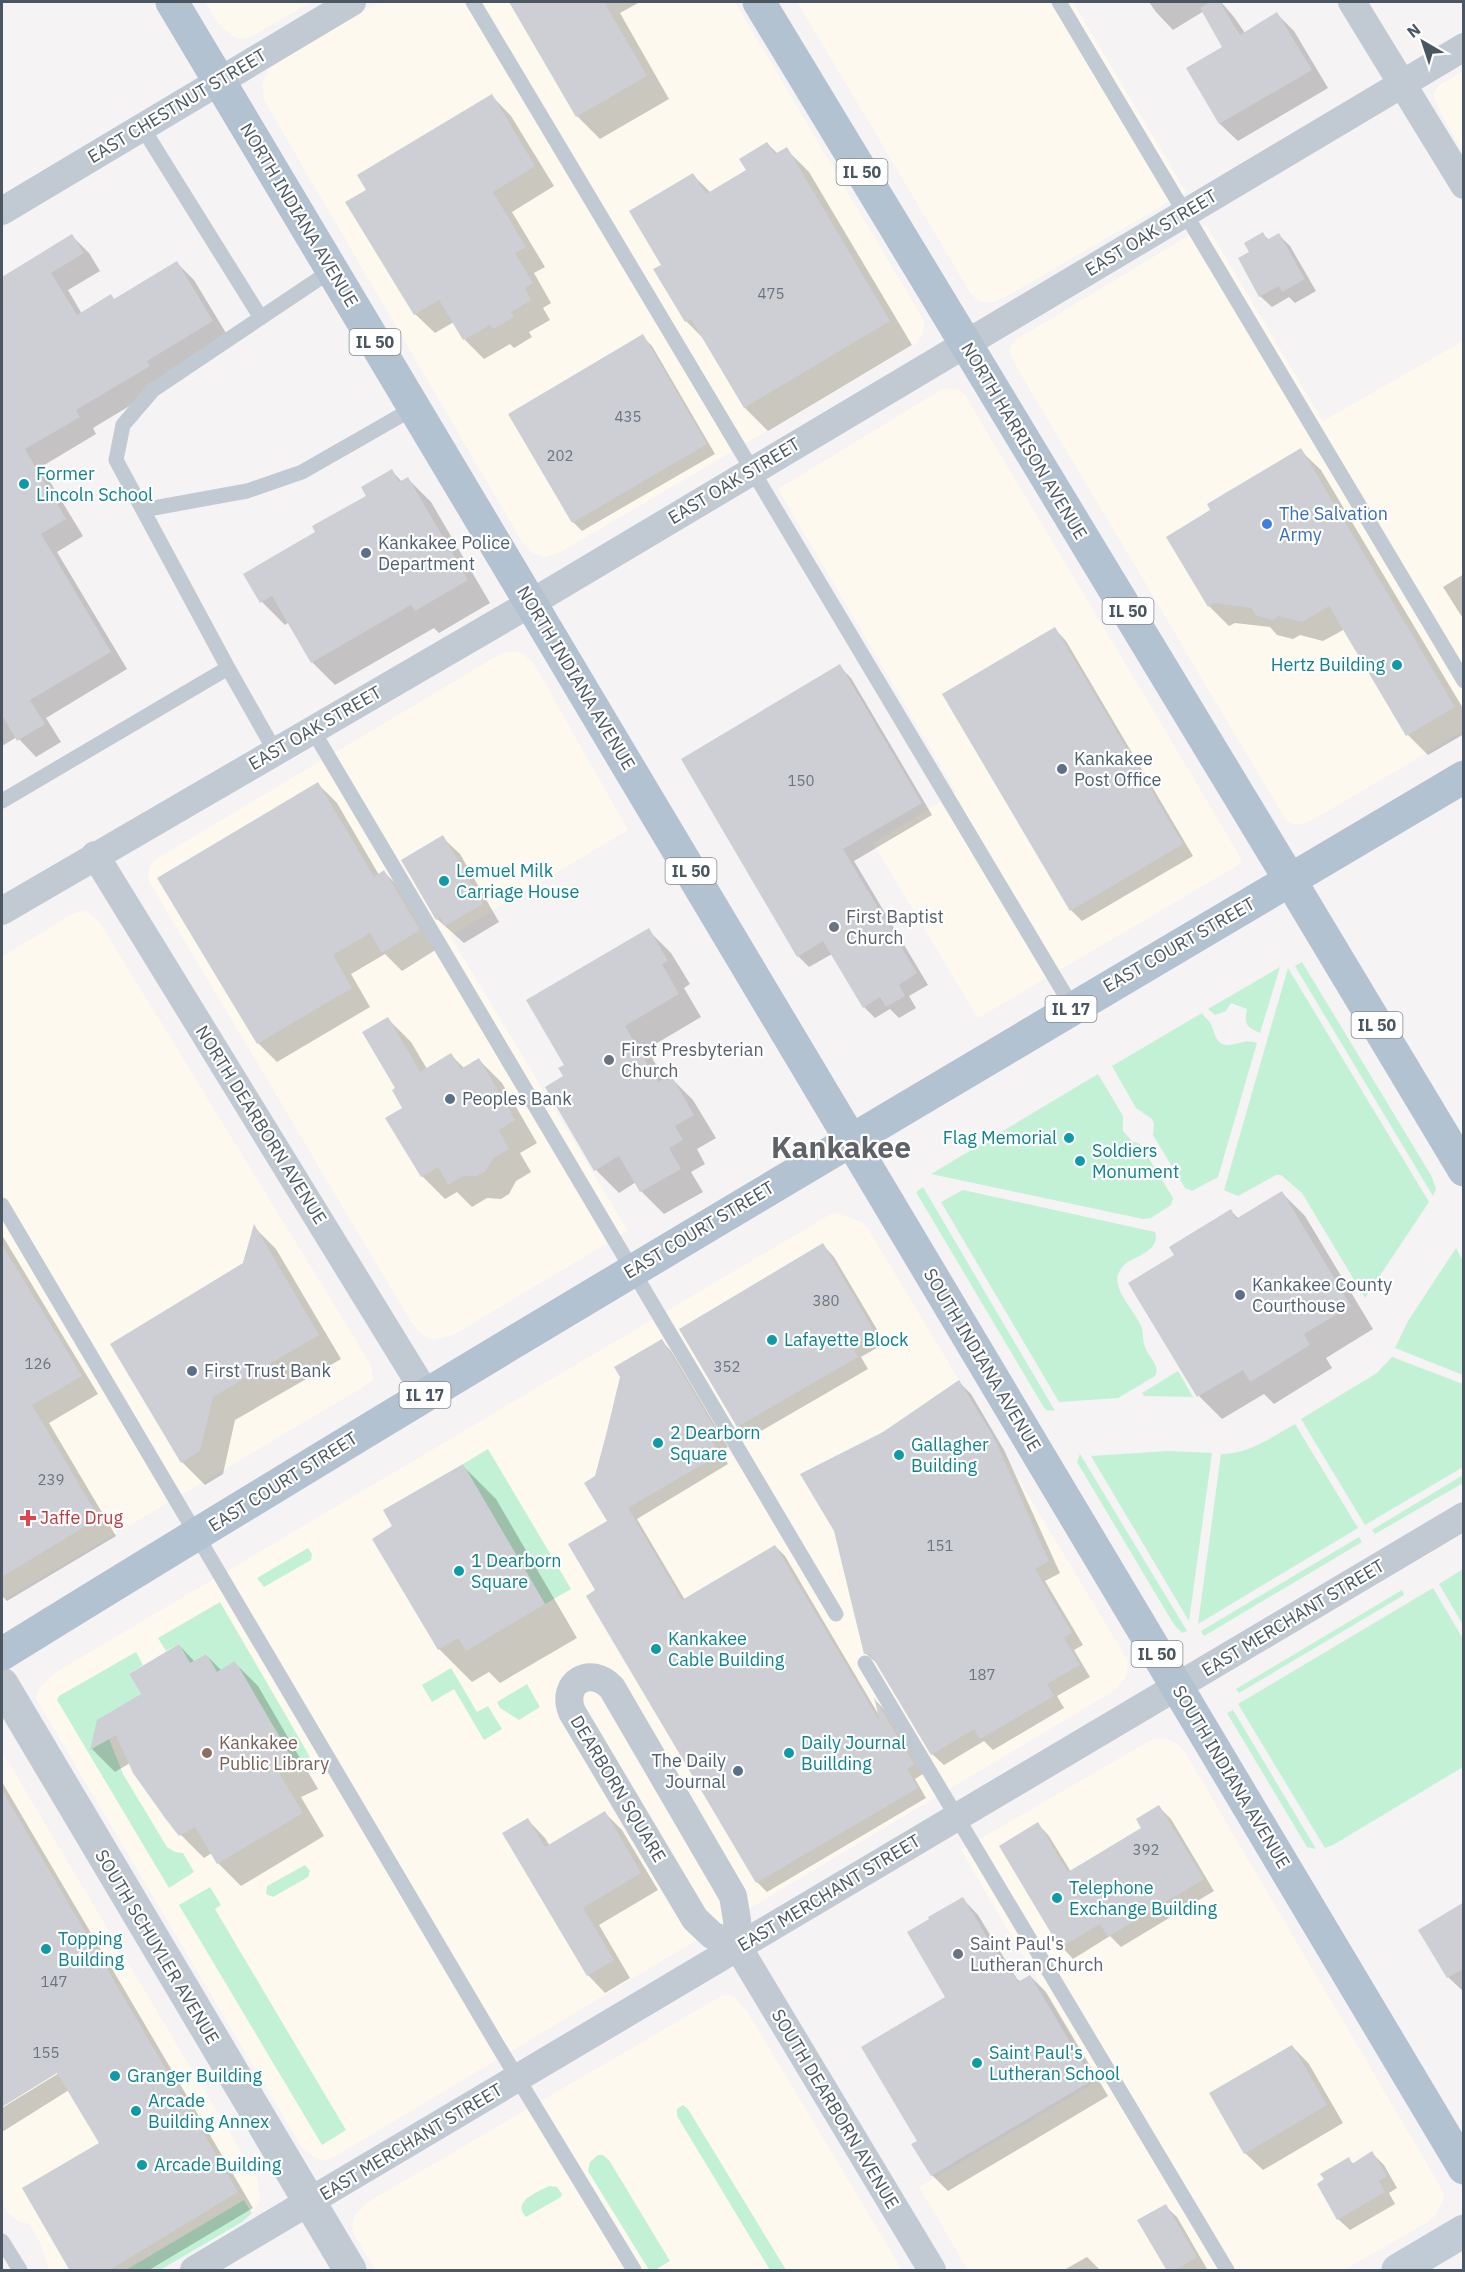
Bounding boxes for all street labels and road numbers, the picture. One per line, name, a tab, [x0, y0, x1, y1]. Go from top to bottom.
street label: EAST CHESTNUT STREET	[83, 43, 270, 168]
street label: NORTH INDIANA AVENUE	[235, 118, 364, 311]
road number: IL 50	[836, 159, 888, 185]
street label: EAST OAK STREET	[1081, 184, 1221, 281]
road number: IL 50	[350, 329, 400, 355]
street label: NORTH HARRISON AVENUE	[956, 338, 1093, 544]
street label: EAST OAK STREET	[664, 432, 804, 529]
street label: NORTH INDIANA AVENUE	[512, 581, 641, 774]
road number: IL 50	[1102, 598, 1154, 624]
street label: EAST OAK STREET	[244, 680, 385, 775]
road number: IL 50	[666, 858, 716, 884]
street label: EAST COURT STREET	[1099, 892, 1259, 997]
road number: IL 17	[1046, 996, 1096, 1022]
road number: IL 50	[1352, 1012, 1402, 1038]
street label: NORTH DEARBORN AVENUE	[191, 1021, 332, 1228]
street label: EAST COURT STREET	[619, 1176, 778, 1284]
street label: SOUTH INDIANA AVENUE	[919, 1264, 1046, 1456]
road number: IL 17	[400, 1382, 450, 1408]
street label: EAST COURT STREET	[204, 1426, 362, 1537]
street label: EAST MERCHANT STREET	[1197, 1554, 1388, 1681]
road number: IL 50	[1132, 1641, 1182, 1667]
street label: SOUTH INDIANA AVENUE	[1168, 1681, 1295, 1873]
street label: DEARBORN SQUARE	[565, 1711, 671, 1866]
street label: EAST MERCHANT STREET	[733, 1829, 924, 1956]
street label: SOUTH SCHUYLER AVENUE	[90, 1845, 225, 2048]
street label: SOUTH DEARBORN AVENUE	[767, 2005, 904, 2213]
street label: EAST MERCHANT STREET	[315, 2078, 506, 2205]

